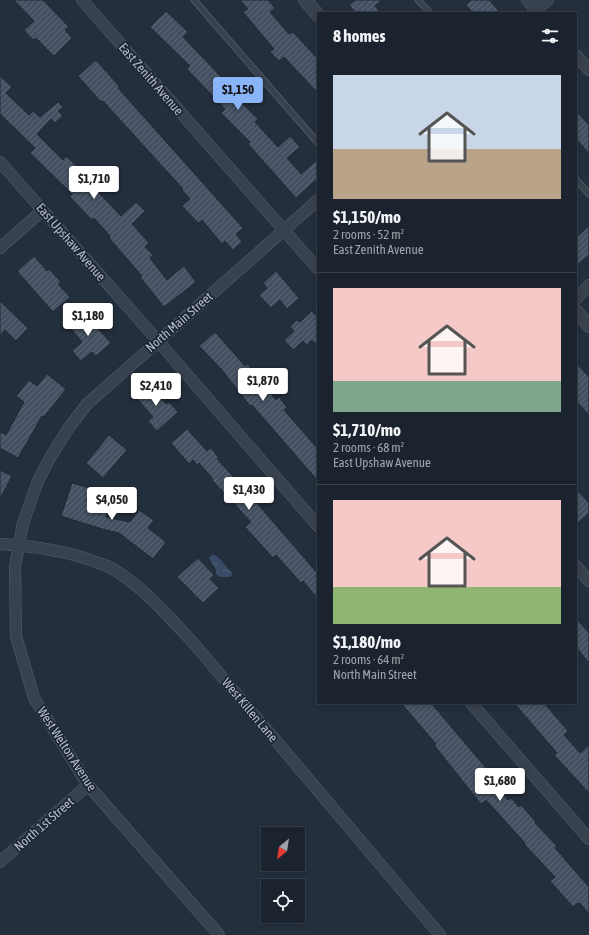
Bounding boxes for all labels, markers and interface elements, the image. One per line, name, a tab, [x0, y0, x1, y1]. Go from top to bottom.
icon: filters	[539, 25, 561, 47]
text: 8 homes	[333, 26, 386, 46]
street label: East Zenith Avenue	[116, 40, 186, 118]
pin: $1,150	[205, 77, 271, 111]
text: $1,150	[222, 82, 254, 97]
icon: home	[411, 101, 483, 173]
pin: $1,710	[61, 166, 127, 200]
text: $1,710	[78, 171, 110, 186]
street label: East Upshaw Avenue	[33, 200, 109, 284]
text: $1,150/mo	[333, 207, 401, 227]
text: 2 rooms · 52 m²	[333, 227, 404, 242]
text: East Zenith Avenue	[333, 242, 424, 257]
street label: North Main Street	[143, 289, 216, 355]
pin: $1,180	[55, 303, 121, 337]
text: $1,180	[72, 308, 104, 323]
icon: home	[411, 314, 483, 386]
pin: $1,870	[230, 368, 296, 402]
pin: $2,410	[123, 373, 189, 407]
text: $1,870	[247, 373, 279, 388]
text: $2,410	[140, 378, 172, 393]
text: $1,710/mo	[333, 420, 401, 440]
text: 2 rooms · 68 m²	[333, 440, 404, 455]
text: East Upshaw Avenue	[333, 455, 431, 470]
pin: $1,430	[216, 477, 282, 511]
text: $1,430	[233, 482, 265, 497]
pin: $4,050	[79, 487, 145, 521]
text: $4,050	[96, 492, 128, 507]
icon: home	[411, 526, 483, 598]
text: $1,180/mo	[333, 632, 401, 652]
text: 2 rooms · 64 m²	[333, 652, 404, 667]
text: North Main Street	[333, 667, 417, 682]
street label: West Killen Lane	[219, 675, 281, 745]
street label: West Welton Avenue	[34, 704, 100, 794]
pin: $1,680	[467, 768, 533, 802]
text: $1,680	[484, 773, 516, 788]
street label: North 1st Street	[11, 794, 77, 854]
north arrow	[261, 827, 305, 871]
map controls	[261, 827, 305, 923]
button: locate	[261, 879, 305, 923]

